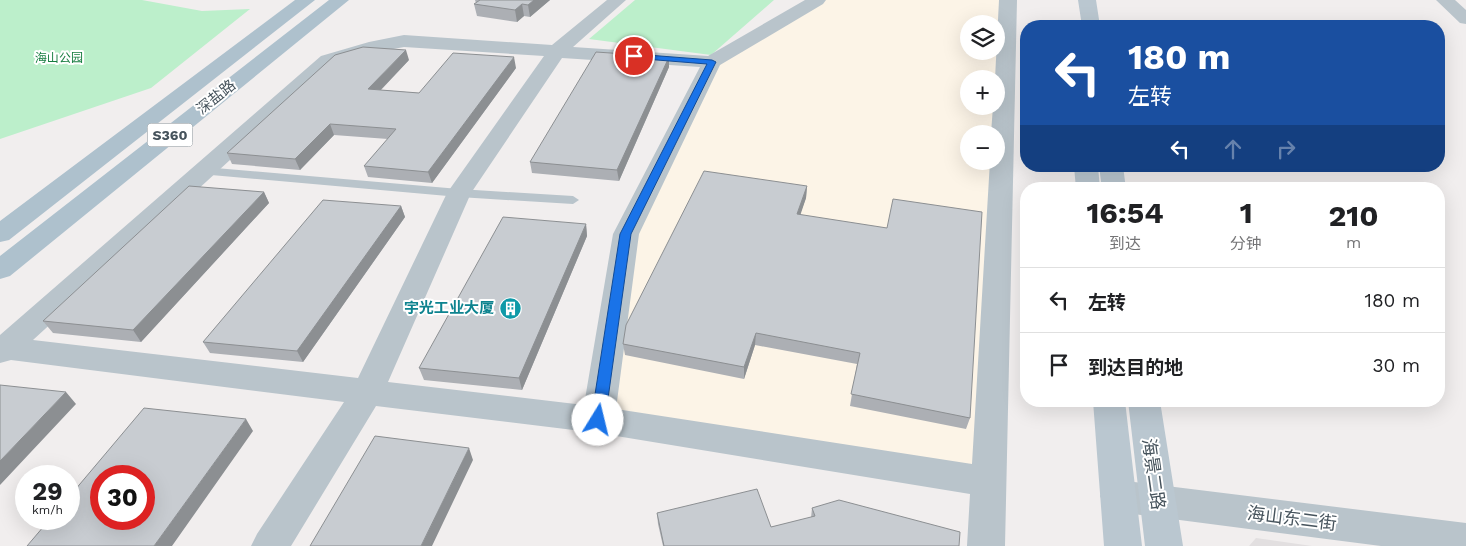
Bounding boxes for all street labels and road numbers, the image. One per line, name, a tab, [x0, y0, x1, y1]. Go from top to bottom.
street label: 深盐路	[193, 76, 239, 118]
road number: S360	[148, 124, 192, 146]
street label: 海景二路	[1139, 437, 1169, 511]
street label: 海山东二街	[1246, 502, 1338, 534]

